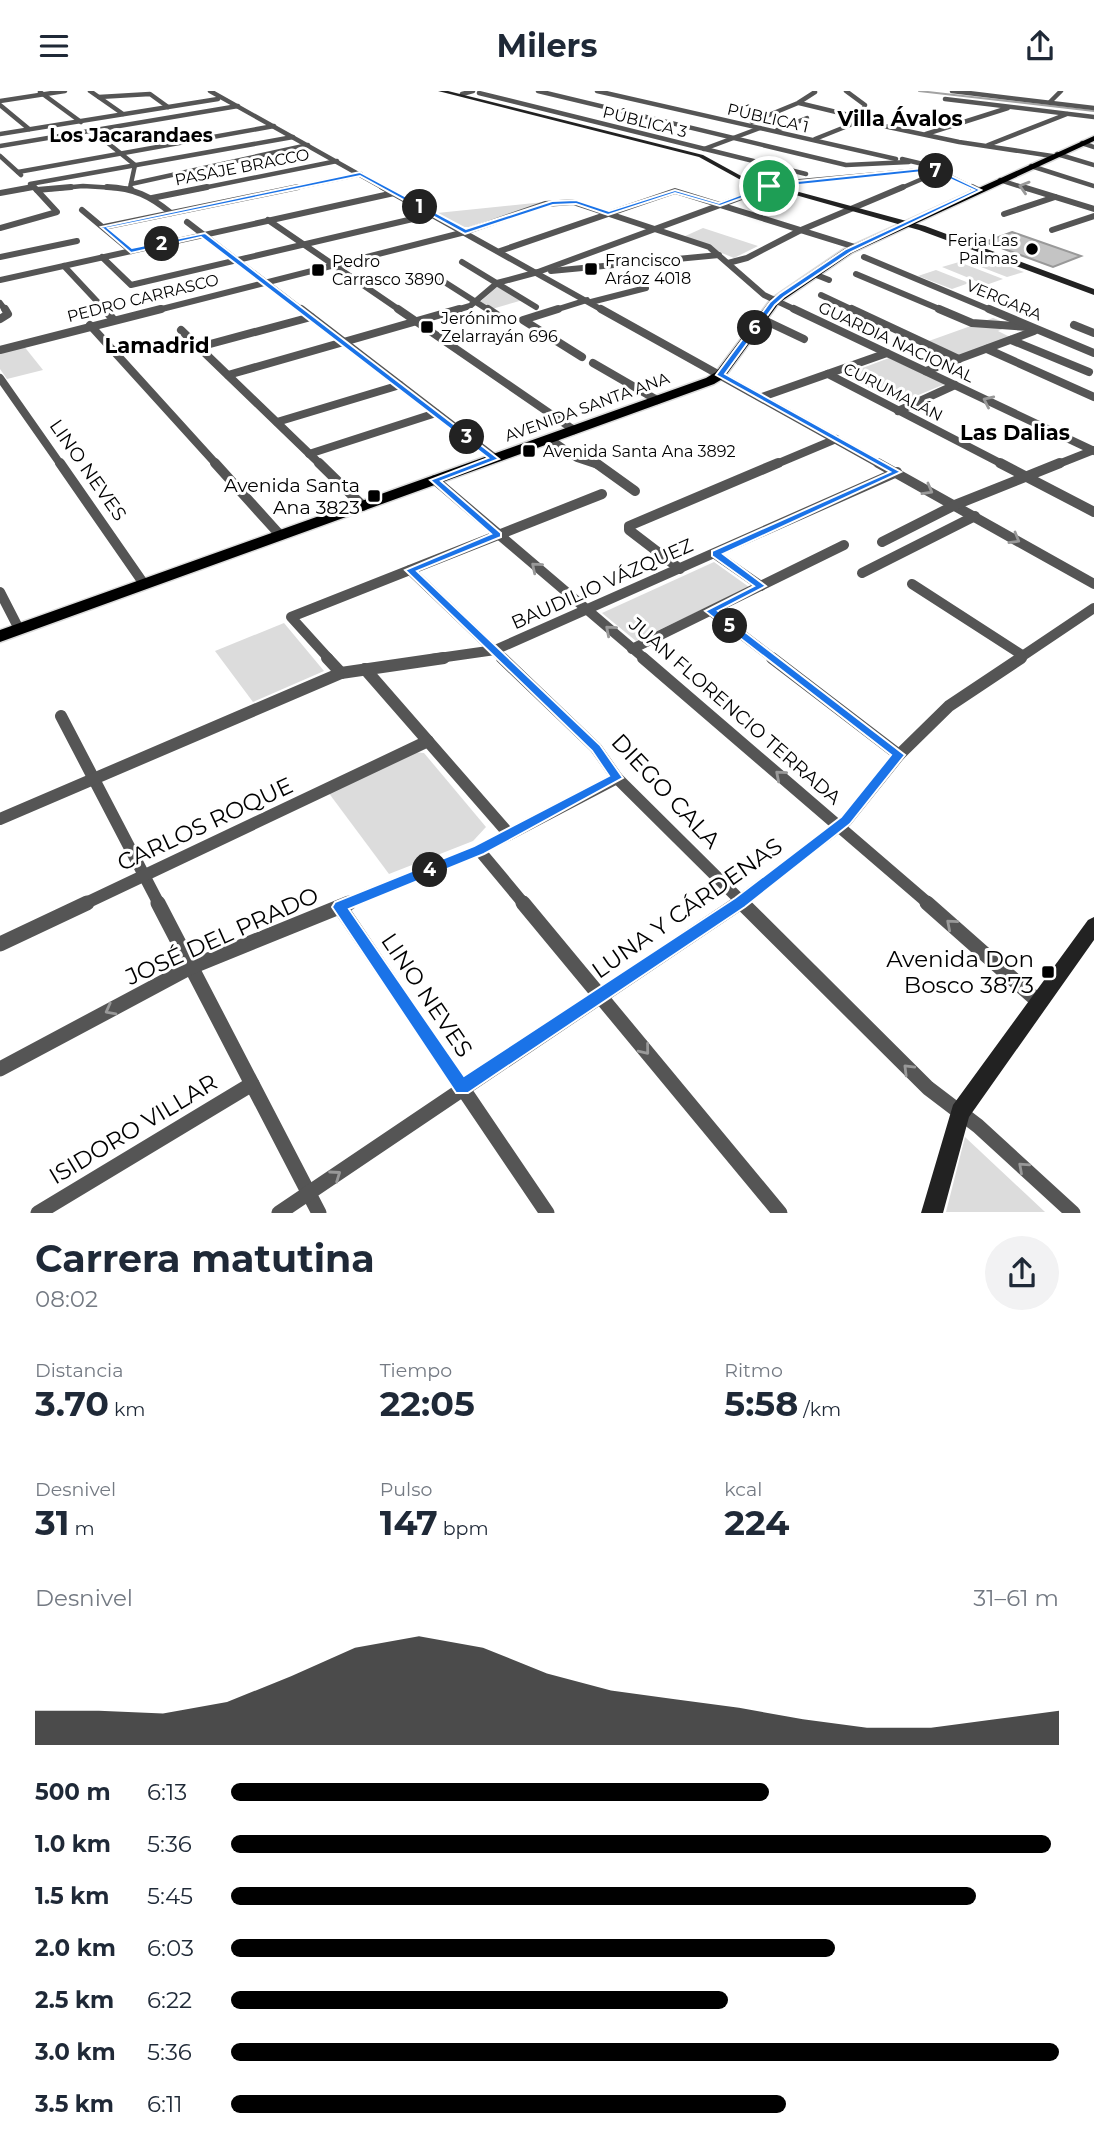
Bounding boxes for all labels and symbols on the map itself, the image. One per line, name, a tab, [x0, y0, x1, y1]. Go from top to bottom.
street label: PÚBLICA 1	[725, 99, 811, 137]
street label: PÚBLICA 3	[601, 102, 689, 142]
district label: Villa Ávalos	[836, 106, 963, 131]
district label: Los Jacarandaes	[49, 124, 213, 147]
street label: PASAJE BRACCO	[173, 145, 311, 189]
pin: 7	[918, 153, 954, 189]
pin	[739, 156, 799, 216]
one-way arrow	[1018, 181, 1030, 196]
pin: 1	[402, 190, 438, 225]
pin: 2	[144, 227, 180, 261]
place label: Feria Las Palmas	[948, 231, 1018, 268]
marker: Feria Las Palmas	[1024, 241, 1040, 257]
place label: Francisco Aráoz 4018	[605, 251, 691, 288]
place label: Pedro Carrasco 3890	[332, 252, 445, 289]
marker: Francisco Aráoz 4018	[583, 261, 599, 277]
marker: Pedro Carrasco 3890	[310, 262, 326, 278]
street label: PEDRO CARRASCO	[65, 270, 221, 326]
street label: VERGARA	[963, 276, 1045, 325]
street label: GUARDIA NACIONAL	[815, 298, 977, 387]
place label: Jerónimo Zelarrayán 696	[440, 309, 558, 346]
pin: 6	[738, 310, 772, 345]
marker: Jerónimo Zelarrayán 696	[419, 319, 435, 335]
district label: Lamadrid	[104, 333, 210, 358]
street label: CURUMALÁN	[840, 359, 946, 425]
street label: AVENIDA SANTA ANA	[502, 368, 672, 446]
one-way arrow	[983, 395, 995, 409]
street label: LINO NEVES	[45, 415, 131, 525]
pin: 3	[449, 419, 484, 455]
district label: Las Dalias	[960, 420, 1070, 445]
place label: Avenida Santa Ana 3892	[543, 442, 736, 461]
marker: Avenida Santa Ana 3892	[521, 443, 537, 459]
place label: Avenida Santa Ana 3823	[224, 474, 360, 519]
one-way arrow	[921, 482, 934, 495]
marker: Avenida Santa Ana 3823	[366, 488, 382, 504]
one-way arrow	[1007, 531, 1020, 544]
street label: BAUDILIO VÁZQUEZ	[508, 534, 696, 634]
one-way arrow	[531, 563, 544, 575]
pin: 5	[712, 609, 748, 643]
street label: JUAN FLORENCIO TERRADA	[624, 612, 846, 810]
one-way arrow	[606, 626, 619, 638]
street label: DIEGO CALA	[606, 728, 727, 855]
street label: CARLOS ROQUE	[113, 771, 297, 877]
one-way arrow	[775, 771, 788, 783]
street label: LUNA Y CÁRDENAS	[586, 832, 788, 984]
pin: 4	[412, 853, 448, 887]
street label: JOSÉ DEL PRADO	[120, 881, 323, 992]
one-way arrow	[946, 920, 959, 932]
street label: LINO NEVES	[375, 928, 479, 1062]
place label: Avenida Don Bosco 3873	[886, 945, 1034, 999]
marker: Avenida Don Bosco 3873	[1040, 964, 1056, 980]
one-way arrow	[105, 1002, 117, 1016]
one-way arrow	[637, 1042, 650, 1054]
one-way arrow	[903, 1064, 916, 1077]
street label: ISIDORO VILLAR	[44, 1068, 222, 1190]
one-way arrow	[1018, 1162, 1031, 1175]
one-way arrow	[328, 1170, 341, 1183]

